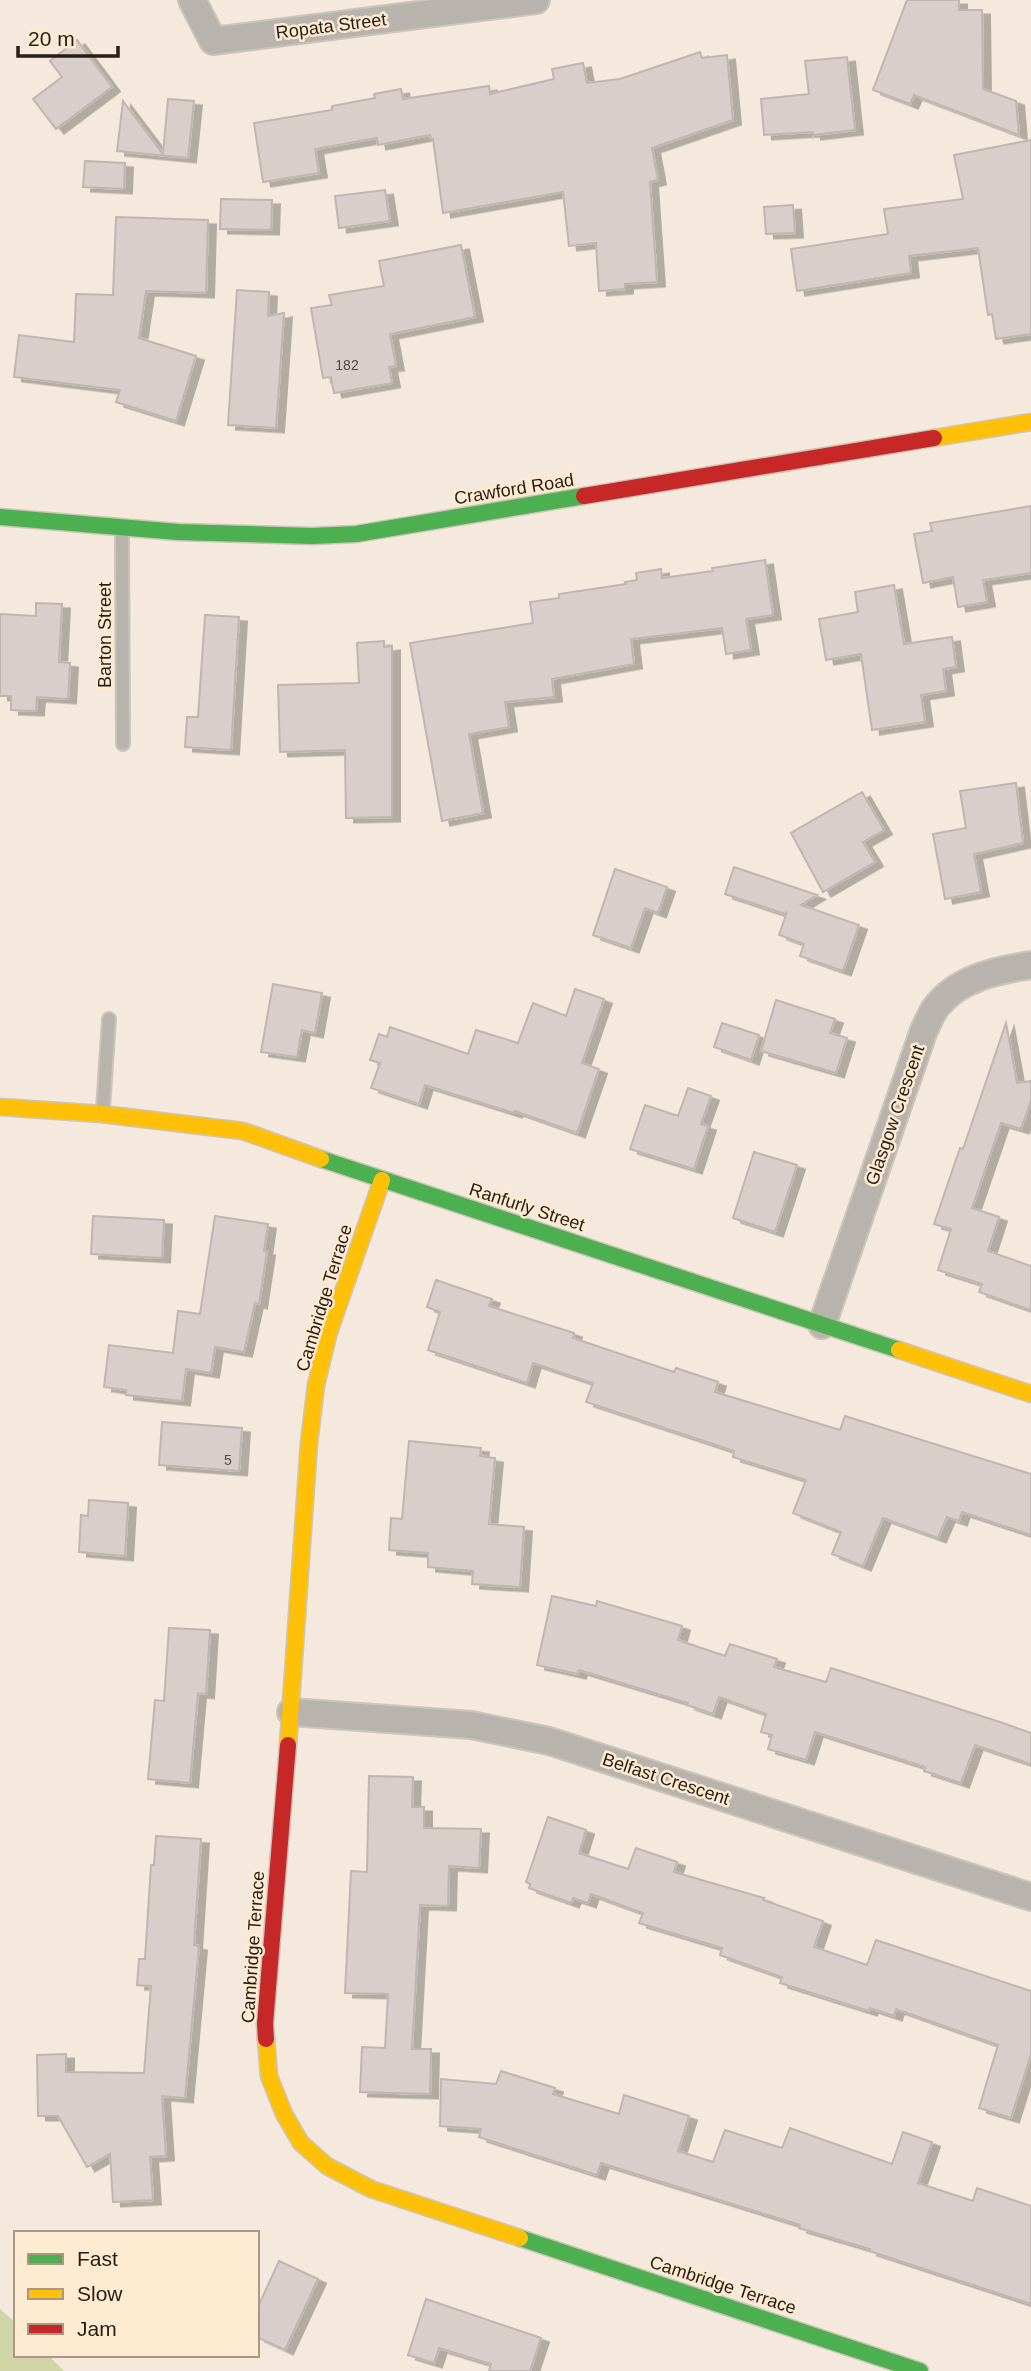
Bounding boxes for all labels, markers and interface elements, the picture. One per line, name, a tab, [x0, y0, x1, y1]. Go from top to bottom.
street label: Ropata Street	[275, 9, 387, 43]
scale bar	[18, 14, 117, 58]
text: 20 m	[28, 27, 75, 50]
house number: 182	[335, 357, 359, 373]
street label: Crawford Road	[453, 470, 575, 508]
street label: Barton Street	[95, 582, 115, 688]
street label: Glasgow Crescent	[862, 1042, 928, 1188]
street label: Ranfurly Street	[467, 1179, 587, 1235]
street label: Cambridge Terrace	[292, 1222, 356, 1374]
house number: 5	[224, 1452, 232, 1468]
street label: Belfast Crescent	[600, 1749, 732, 1809]
street label: Cambridge Terrace	[238, 1870, 268, 2024]
legend	[14, 2231, 259, 2357]
text: Fast	[77, 2247, 118, 2270]
street label: Cambridge Terrace	[647, 2252, 799, 2318]
text: Slow	[77, 2282, 123, 2305]
text: Jam	[77, 2317, 117, 2340]

